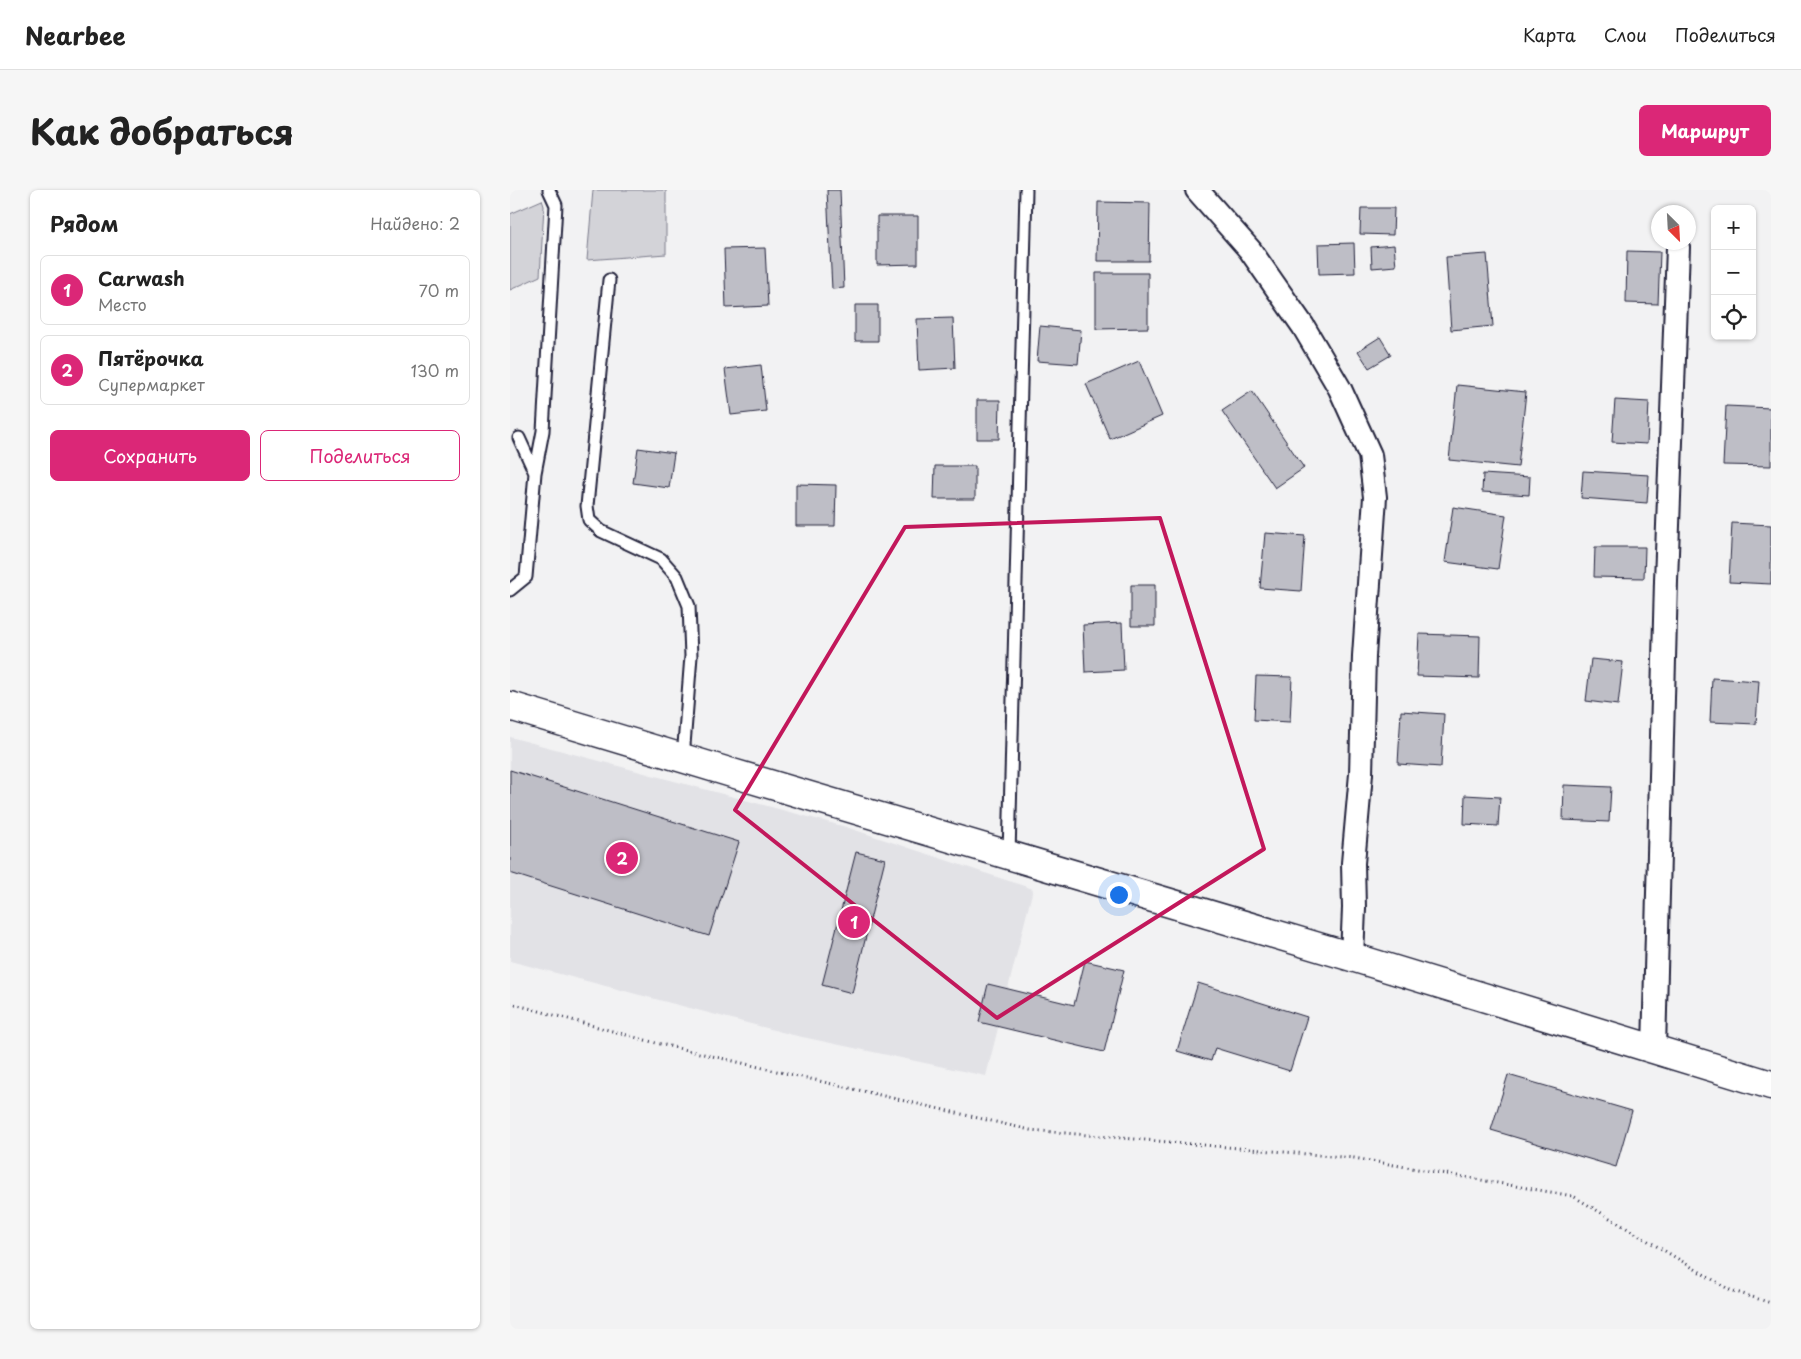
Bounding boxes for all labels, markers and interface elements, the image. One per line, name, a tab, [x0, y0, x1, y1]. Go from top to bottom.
text: Nearbee	[25, 17, 126, 53]
text: Карта	[1523, 21, 1576, 48]
text: Слои	[1604, 21, 1647, 48]
text: Поделиться	[1675, 21, 1776, 48]
text: Как добраться	[30, 104, 294, 157]
button: Маршрут	[1639, 105, 1771, 156]
north arrow	[1651, 205, 1696, 250]
map controls	[1711, 205, 1756, 340]
button: +	[1711, 205, 1756, 250]
text: Рядом	[50, 207, 118, 239]
text: Найдено: 2	[370, 211, 460, 235]
button: −	[1711, 250, 1756, 295]
text: Carwash	[98, 264, 185, 292]
text: 1	[63, 278, 71, 302]
text: 70 m	[419, 278, 459, 302]
text: Место	[98, 292, 147, 316]
button: locate	[1711, 295, 1756, 340]
text: Пятёрочка	[98, 344, 204, 372]
text: 2	[61, 358, 73, 382]
text: 130 m	[411, 358, 459, 382]
text: Супермаркет	[98, 372, 205, 396]
button: Сохранить	[50, 430, 250, 481]
button: Поделиться	[260, 430, 460, 481]
pin: 2	[606, 839, 638, 877]
your location	[1106, 882, 1132, 908]
pin: 1	[838, 903, 870, 941]

